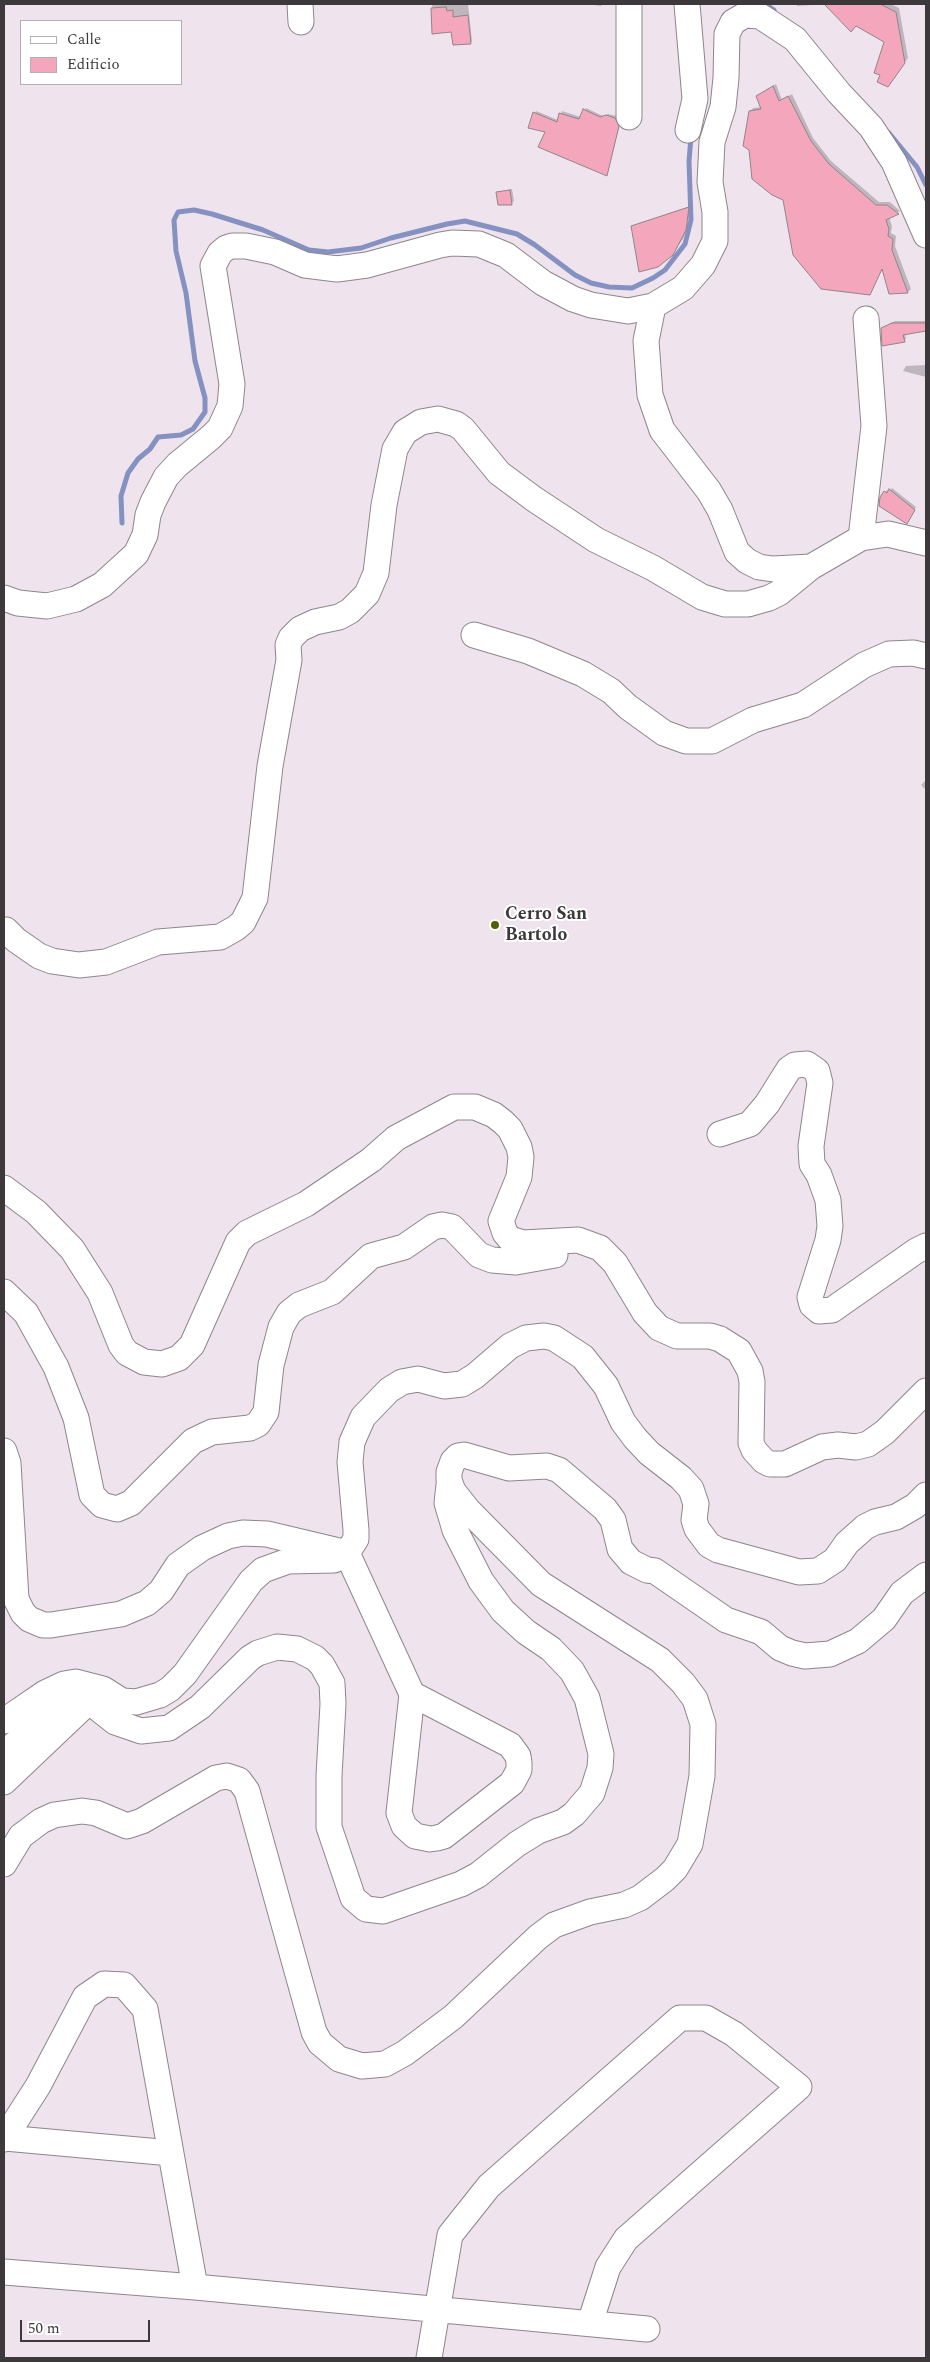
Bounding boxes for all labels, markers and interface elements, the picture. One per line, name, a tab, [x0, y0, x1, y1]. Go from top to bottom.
legend	[20, 20, 182, 85]
text: Calle	[67, 28, 101, 51]
text: Edificio	[67, 53, 120, 76]
place label: Cerro San Bartolo	[505, 904, 587, 946]
marker: Cerro San Bartolo	[489, 919, 501, 931]
scale bar	[22, 2310, 152, 2342]
text: 50 m	[28, 2317, 60, 2340]

